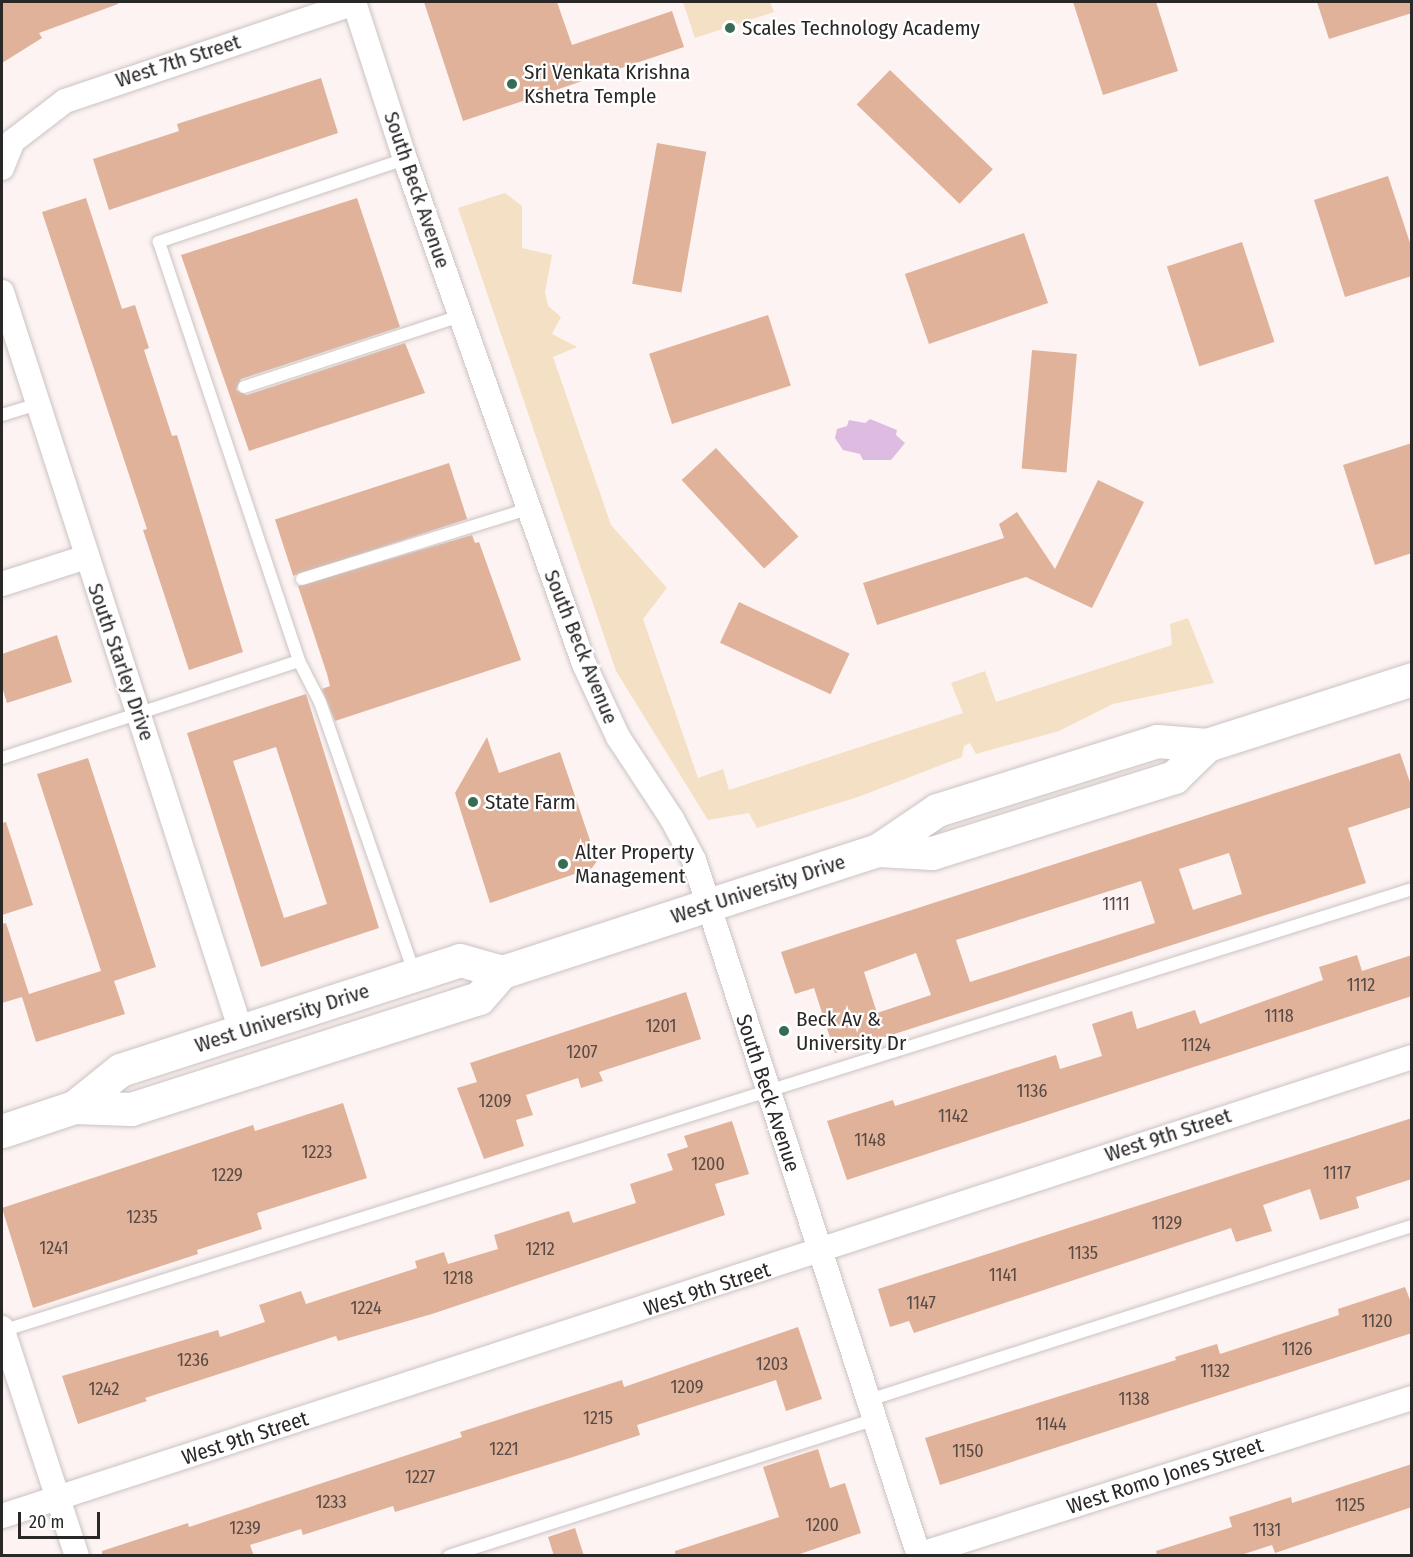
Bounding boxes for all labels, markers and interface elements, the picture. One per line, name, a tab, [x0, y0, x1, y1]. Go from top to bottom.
place label: Scales Technology Academy	[742, 15, 980, 41]
marker: Scales Technology Academy	[723, 21, 737, 35]
street label: West 7th Street	[112, 29, 244, 93]
place label: Sri Venkata Krishna Kshetra Temple	[524, 59, 690, 109]
marker: Sri Venkata Krishna Kshetra Temple	[505, 77, 519, 91]
street label: South Beck Avenue	[378, 108, 456, 272]
street label: South Beck Avenue	[539, 566, 623, 728]
street label: South Starley Drive	[82, 580, 160, 744]
place label: State Farm	[485, 789, 576, 815]
marker: State Farm	[466, 795, 480, 809]
place label: Alter Property Management	[575, 839, 694, 889]
street label: West University Drive	[668, 849, 848, 929]
marker: Alter Property Management	[556, 857, 570, 871]
house number: 1111	[1102, 893, 1130, 915]
house number: 1112	[1347, 974, 1375, 996]
street label: West University Drive	[192, 978, 372, 1058]
house number: 1118	[1264, 1005, 1294, 1027]
place label: Beck Av & University Dr	[796, 1006, 906, 1056]
street label: South Beck Avenue	[731, 1011, 805, 1175]
house number: 1201	[646, 1015, 676, 1037]
marker: Beck Av & University Dr	[777, 1024, 791, 1038]
house number: 1124	[1181, 1034, 1211, 1056]
house number: 1207	[566, 1041, 598, 1063]
house number: 1136	[1017, 1080, 1047, 1102]
house number: 1209	[479, 1090, 511, 1112]
street label: West 9th Street	[1102, 1103, 1234, 1167]
house number: 1142	[938, 1105, 968, 1127]
house number: 1148	[854, 1129, 886, 1151]
house number: 1223	[302, 1141, 332, 1163]
house number: 1200	[691, 1153, 725, 1175]
house number: 1117	[1323, 1162, 1351, 1184]
house number: 1229	[211, 1164, 243, 1186]
house number: 1235	[126, 1206, 158, 1228]
house number: 1129	[1152, 1212, 1182, 1234]
house number: 1241	[39, 1237, 69, 1259]
house number: 1212	[525, 1238, 555, 1260]
house number: 1135	[1068, 1242, 1098, 1264]
street label: West 9th Street	[641, 1257, 773, 1321]
house number: 1141	[989, 1264, 1017, 1286]
house number: 1218	[443, 1267, 473, 1289]
house number: 1147	[906, 1292, 936, 1314]
house number: 1224	[350, 1297, 382, 1319]
house number: 1120	[1361, 1310, 1393, 1332]
house number: 1126	[1282, 1338, 1312, 1360]
house number: 1236	[177, 1349, 209, 1371]
house number: 1203	[756, 1353, 788, 1375]
house number: 1132	[1200, 1360, 1230, 1382]
house number: 1209	[671, 1376, 703, 1398]
house number: 1242	[88, 1378, 120, 1400]
house number: 1138	[1119, 1388, 1149, 1410]
street label: West 9th Street	[179, 1406, 311, 1470]
house number: 1215	[583, 1407, 613, 1429]
house number: 1144	[1035, 1413, 1067, 1435]
street label: West Romo Jones Street	[1064, 1432, 1266, 1520]
house number: 1221	[489, 1438, 519, 1460]
house number: 1150	[952, 1440, 984, 1462]
house number: 1227	[405, 1466, 435, 1488]
house number: 1233	[315, 1491, 347, 1513]
house number: 1125	[1335, 1494, 1365, 1516]
scale bar	[21, 1500, 104, 1538]
text: 20 m	[29, 1511, 64, 1533]
house number: 1200	[805, 1514, 839, 1536]
house number: 1239	[229, 1517, 261, 1539]
house number: 1131	[1253, 1519, 1281, 1541]

